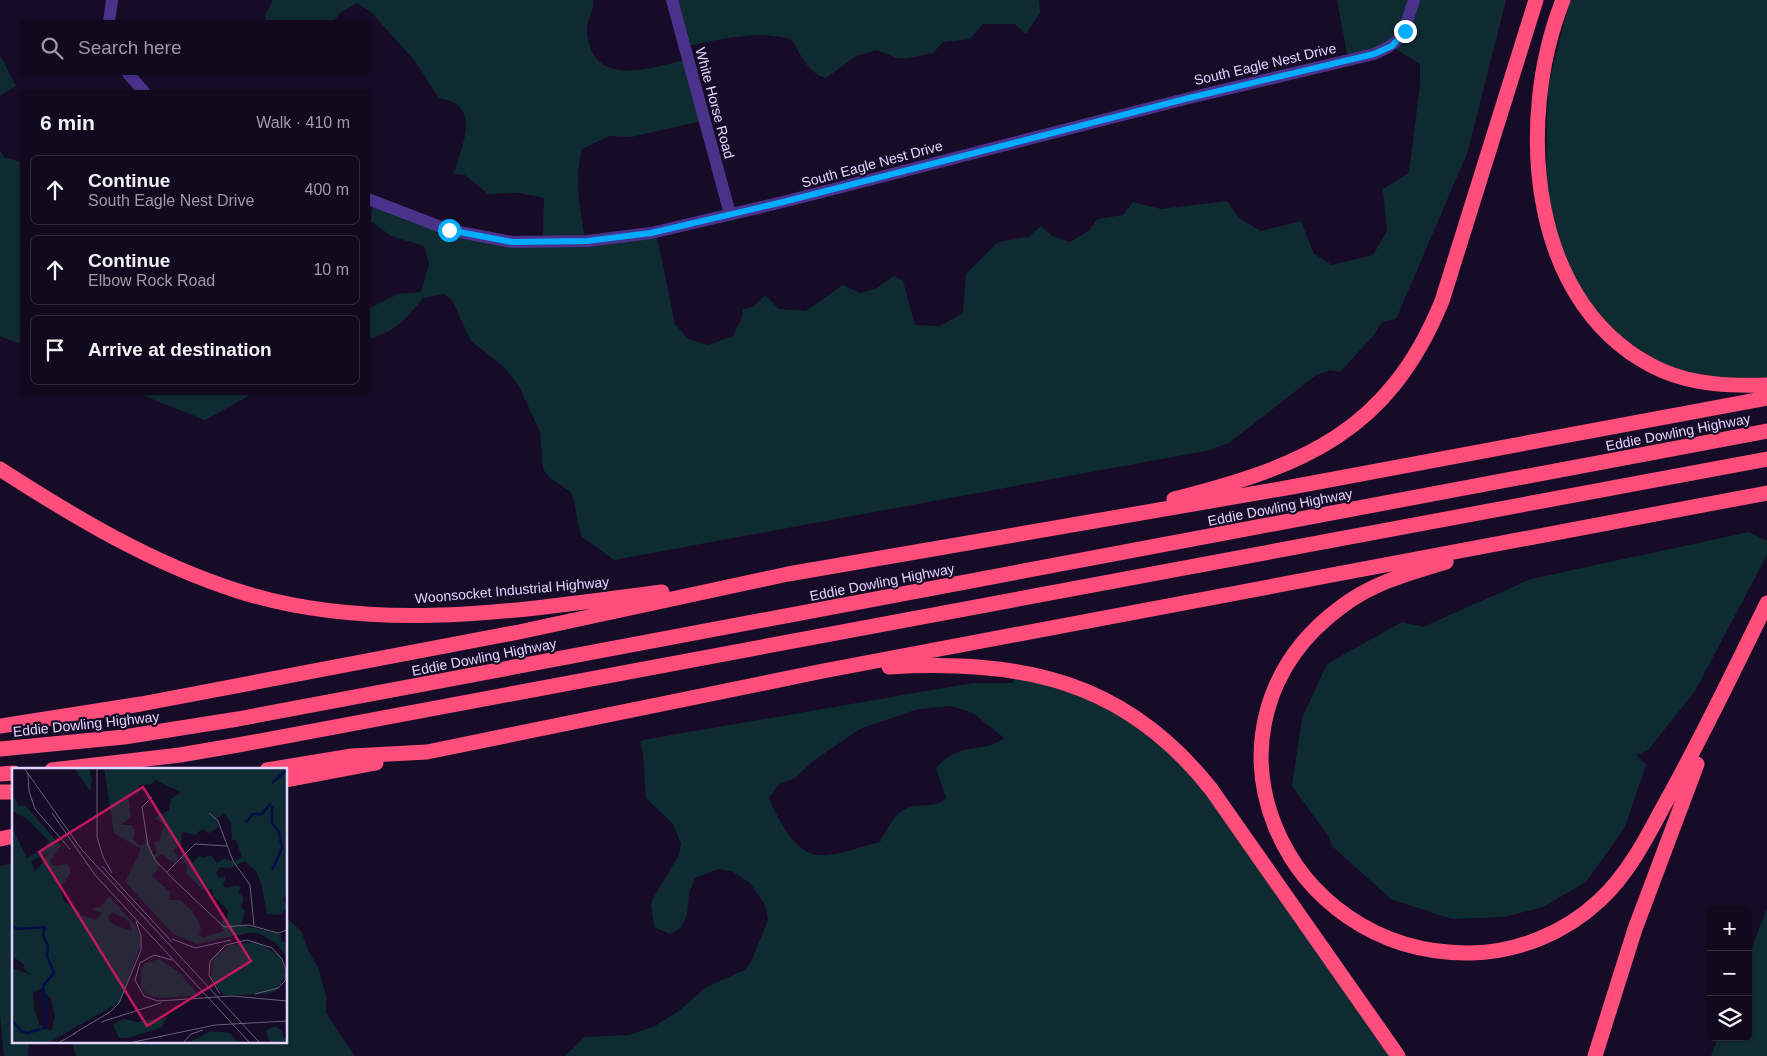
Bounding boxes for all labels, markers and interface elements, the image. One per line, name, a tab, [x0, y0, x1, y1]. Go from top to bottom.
search box	[20, 20, 370, 75]
route end	[1394, 20, 1417, 43]
icon: search	[38, 34, 66, 62]
text: Search here	[78, 37, 182, 58]
street label: South Eagle Nest Drive	[1192, 40, 1338, 88]
street label: White Horse Road	[692, 46, 738, 160]
text: 6 min	[40, 111, 95, 134]
text: Walk · 410 m	[256, 114, 350, 131]
street label: South Eagle Nest Drive	[800, 137, 945, 191]
text: Continue	[88, 170, 170, 191]
icon: ahead	[41, 176, 69, 204]
text: 400 m	[305, 181, 349, 198]
text: South Eagle Nest Drive	[88, 192, 254, 209]
route start	[438, 219, 461, 242]
text: Continue	[88, 250, 170, 271]
icon: ahead	[41, 256, 69, 284]
text: 10 m	[313, 261, 349, 278]
text: Elbow Rock Road	[88, 272, 215, 289]
icon: arrive	[41, 336, 69, 364]
text: Arrive at destination	[88, 339, 272, 360]
street label: Eddie Dowling Highway	[1604, 410, 1752, 454]
street label: Eddie Dowling Highway	[1206, 485, 1354, 529]
street label: Eddie Dowling Highway	[808, 560, 956, 604]
street label: Woonsocket Industrial Highway	[414, 574, 610, 606]
street label: Eddie Dowling Highway	[410, 635, 558, 679]
street label: Eddie Dowling Highway	[12, 708, 160, 740]
inset map	[12, 768, 288, 1044]
map controls	[1707, 906, 1752, 1041]
button: +	[1707, 906, 1752, 951]
button: −	[1707, 951, 1752, 996]
button: layers	[1707, 996, 1752, 1041]

